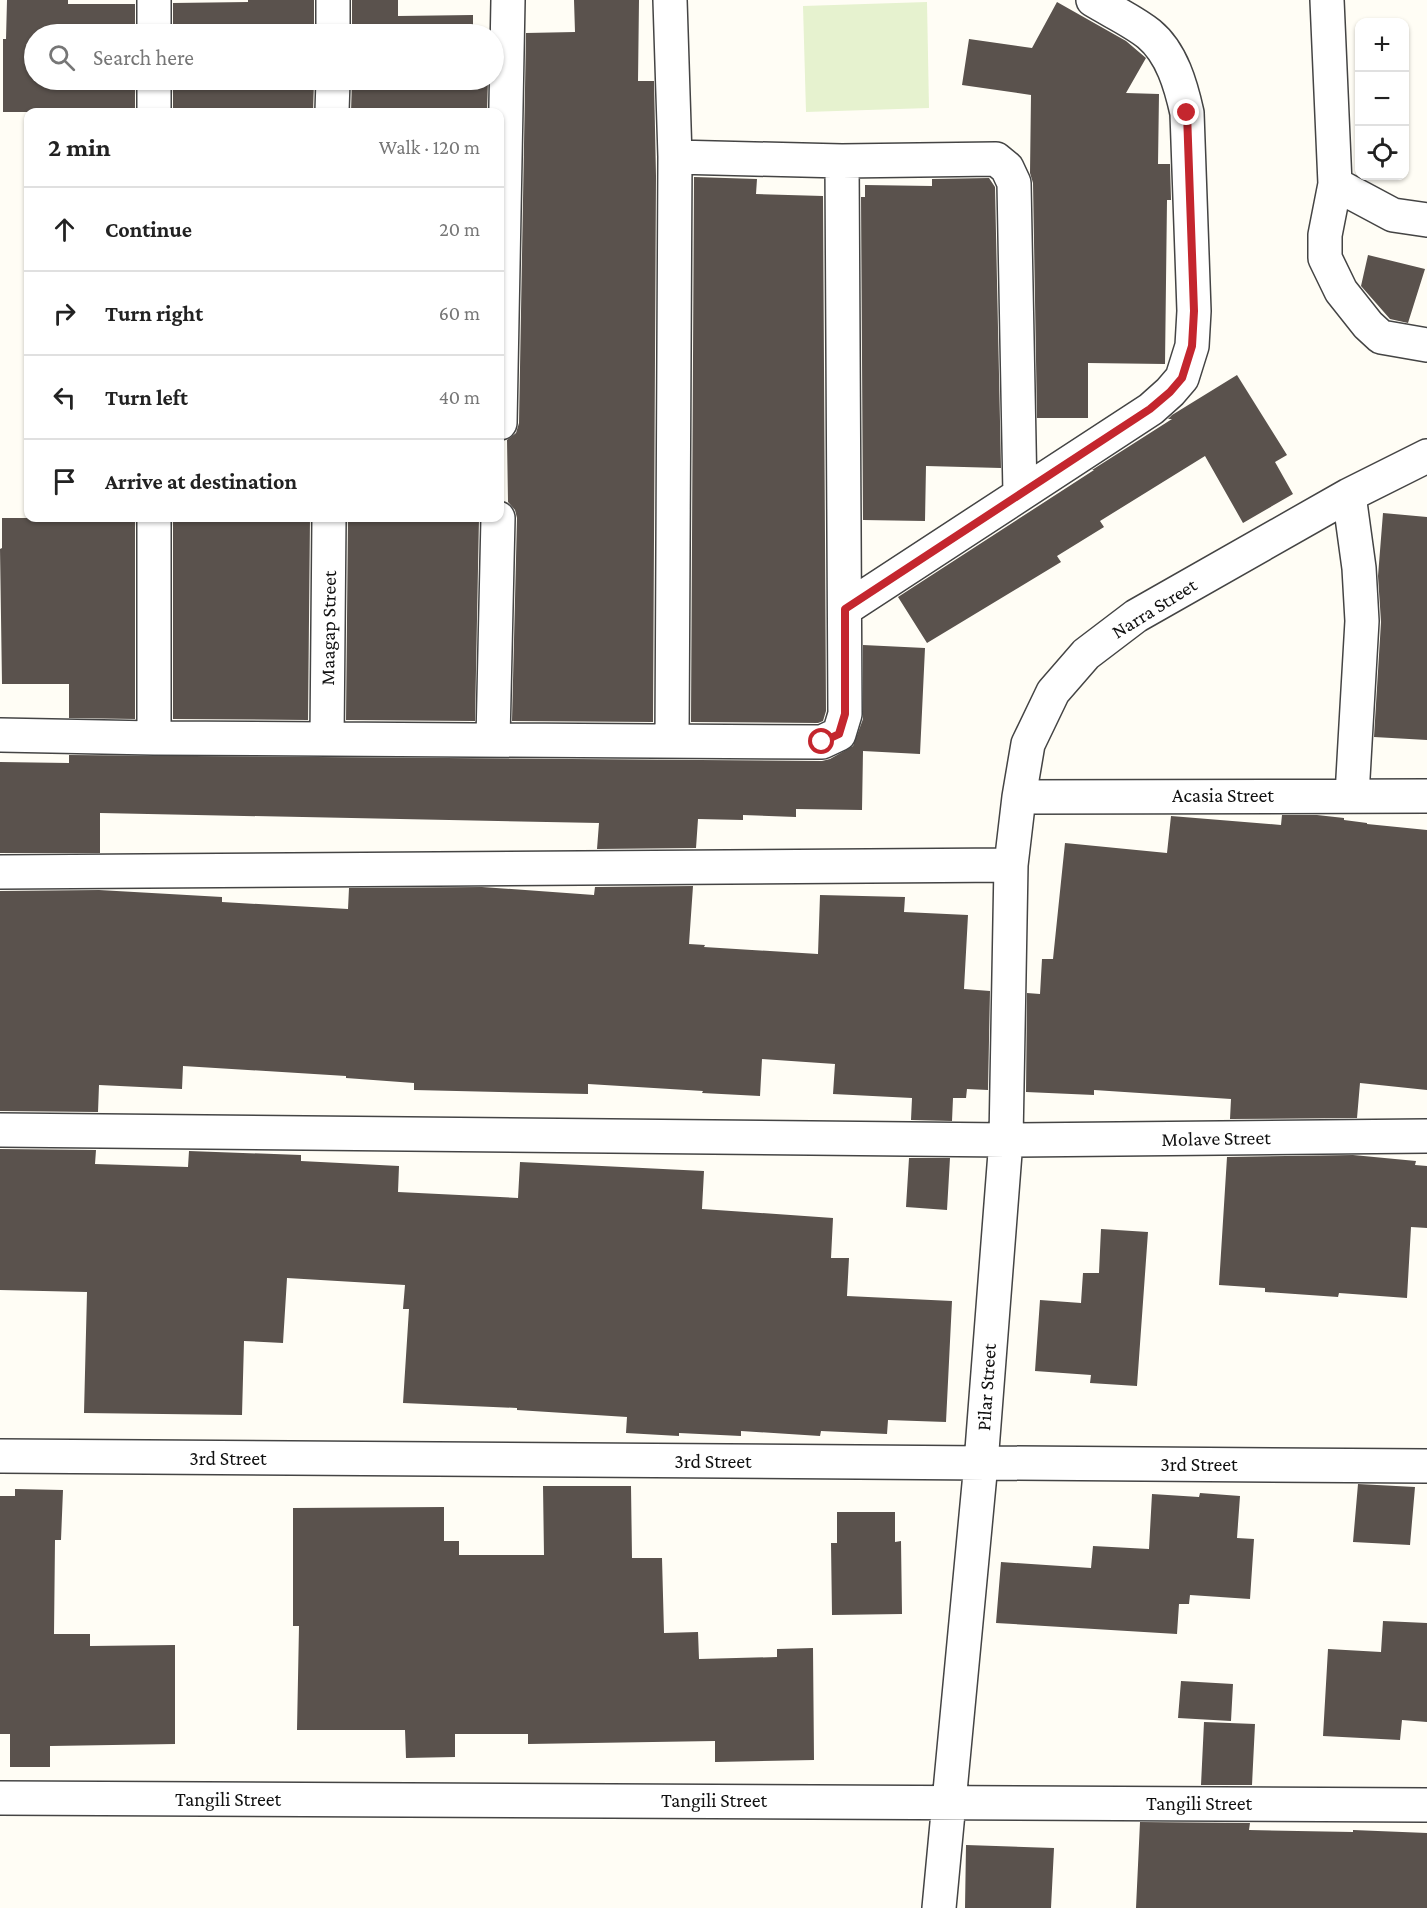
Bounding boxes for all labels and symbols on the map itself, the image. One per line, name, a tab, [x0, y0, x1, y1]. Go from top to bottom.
route end	[1173, 99, 1199, 125]
street label: Maagap Street	[316, 570, 341, 686]
street label: Narra Street	[1107, 573, 1201, 643]
route start	[808, 728, 834, 754]
street label: Acasia Street	[1172, 784, 1274, 806]
street label: Molave Street	[1161, 1126, 1271, 1150]
street label: Pilar Street	[972, 1342, 1000, 1431]
street label: 3rd Street	[189, 1447, 267, 1469]
street label: 3rd Street	[674, 1450, 752, 1472]
street label: 3rd Street	[1160, 1453, 1238, 1475]
street label: Tangili Street	[175, 1788, 281, 1811]
street label: Tangili Street	[661, 1789, 767, 1812]
street label: Tangili Street	[1146, 1792, 1252, 1815]

